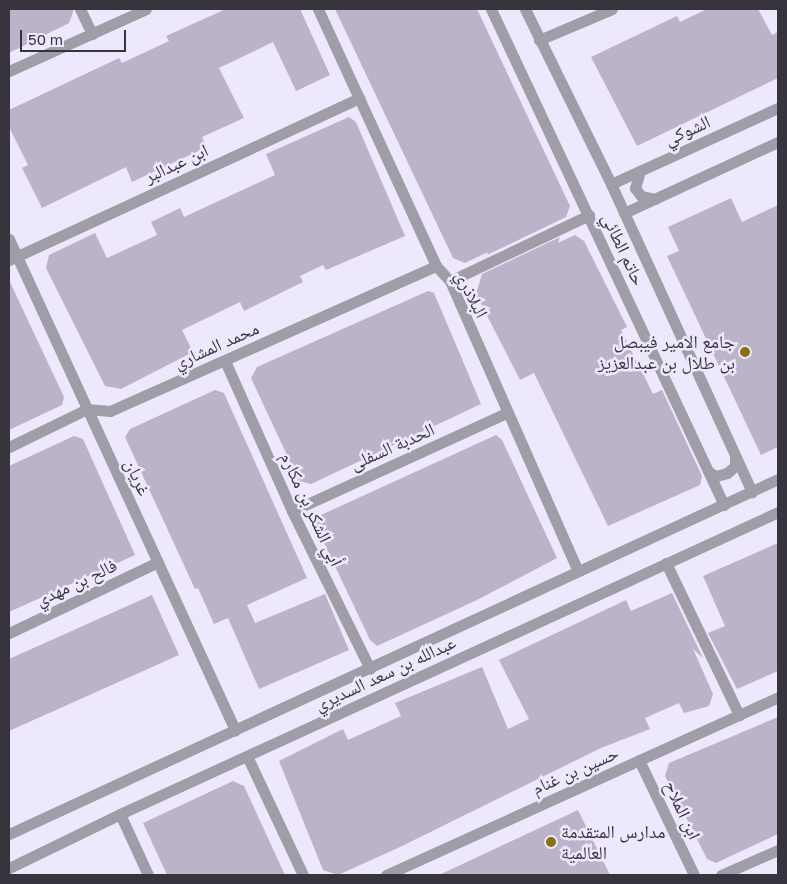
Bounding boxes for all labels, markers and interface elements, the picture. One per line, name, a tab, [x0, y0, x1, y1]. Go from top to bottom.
scale bar	[22, 20, 129, 52]
text: 50 m	[28, 30, 63, 48]
street label: الشوكي	[661, 110, 713, 150]
street label: ابن عبدالبر	[141, 139, 211, 187]
street label: حاتم الطائي	[598, 209, 650, 289]
street label: البلاذري	[451, 267, 493, 321]
street label: محمد المشاري	[170, 317, 262, 373]
place label: جامع الامير فيبصل بن طلال بن عبدالعزيز	[598, 331, 735, 374]
marker: جامع الامير فيبصل بن طلال بن عبدالعزيز	[739, 346, 751, 358]
street label: الحدبة السفلى	[347, 418, 437, 474]
street label: أبي الشكر بن مكارم	[276, 449, 348, 569]
street label: غريان	[120, 455, 156, 499]
street label: فالح بن مهدي	[32, 554, 120, 610]
street label: عبدالله بن سعد السديري	[311, 631, 459, 715]
street label: حسين بن غنام	[528, 741, 622, 799]
street label: ابن الملاح	[660, 777, 706, 843]
place label: مدارس المتقدمة العالمية	[561, 821, 666, 864]
marker: مدارس المتقدمة العالمية	[545, 836, 557, 848]

